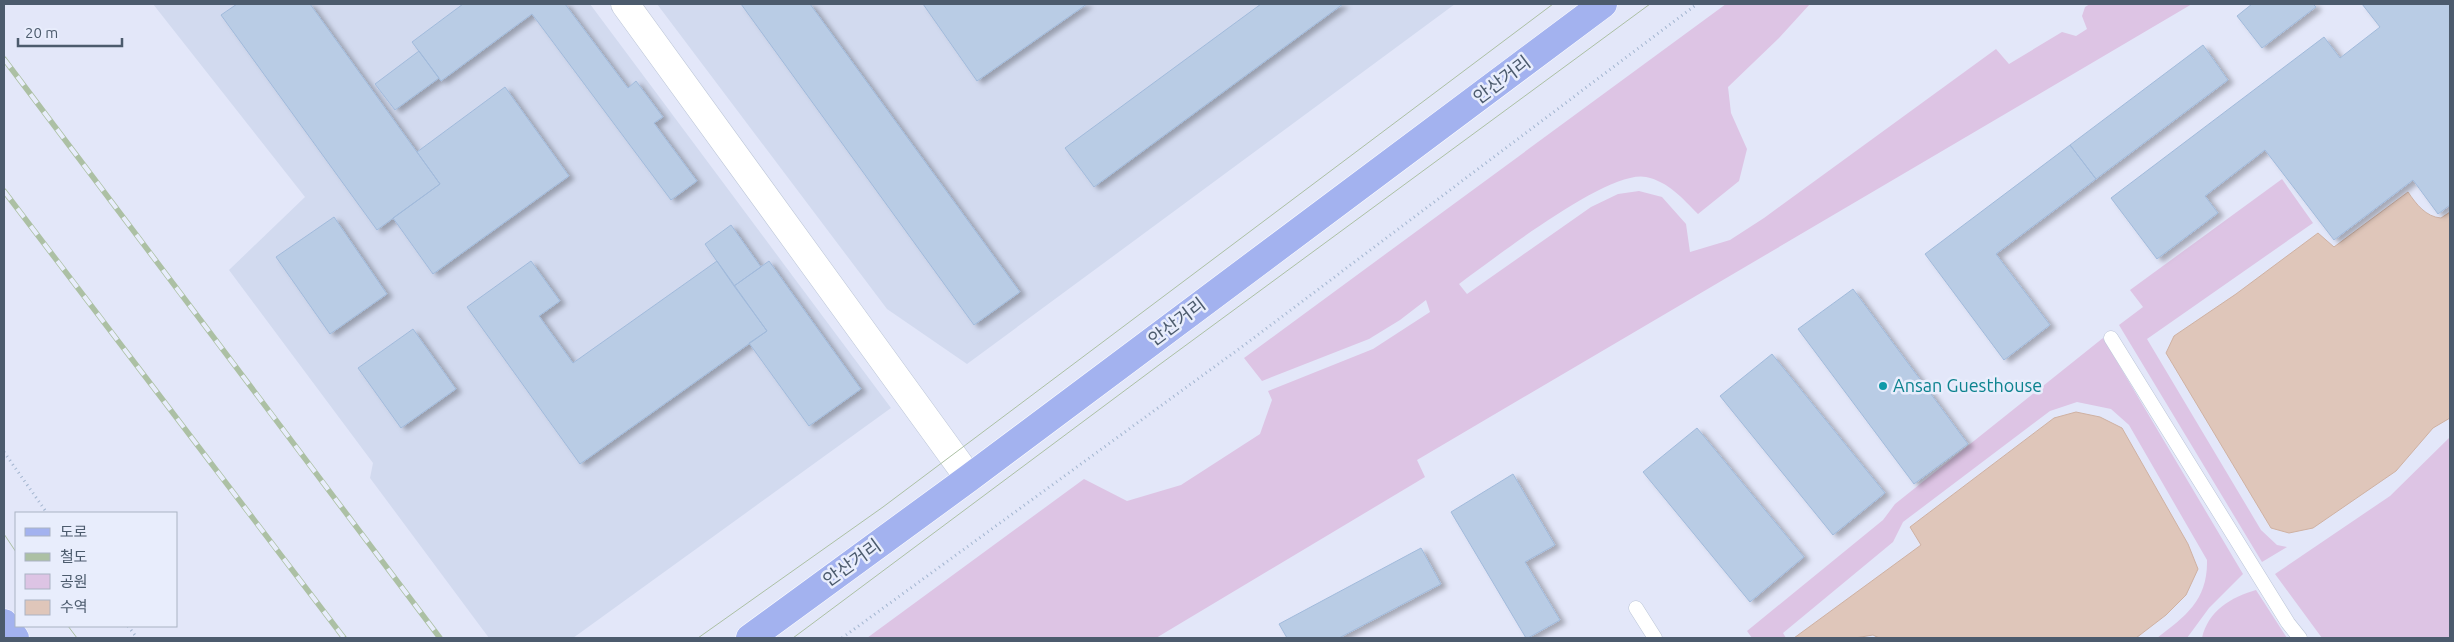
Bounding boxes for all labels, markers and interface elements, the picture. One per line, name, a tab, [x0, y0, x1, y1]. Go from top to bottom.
scale bar	[18, 15, 121, 47]
text: 20 m	[25, 24, 58, 41]
street label: 안산거리	[1469, 51, 1534, 107]
street label: 안산거리	[1144, 293, 1209, 349]
place label: Ansan Guesthouse	[1893, 375, 2042, 395]
marker: Ansan Guesthouse	[1877, 380, 1889, 392]
legend	[15, 512, 178, 627]
text: 도로	[60, 523, 88, 540]
street label: 안산거리	[819, 535, 884, 590]
text: 철도	[60, 548, 88, 565]
text: 공원	[60, 573, 88, 590]
text: 수역	[60, 598, 88, 615]

